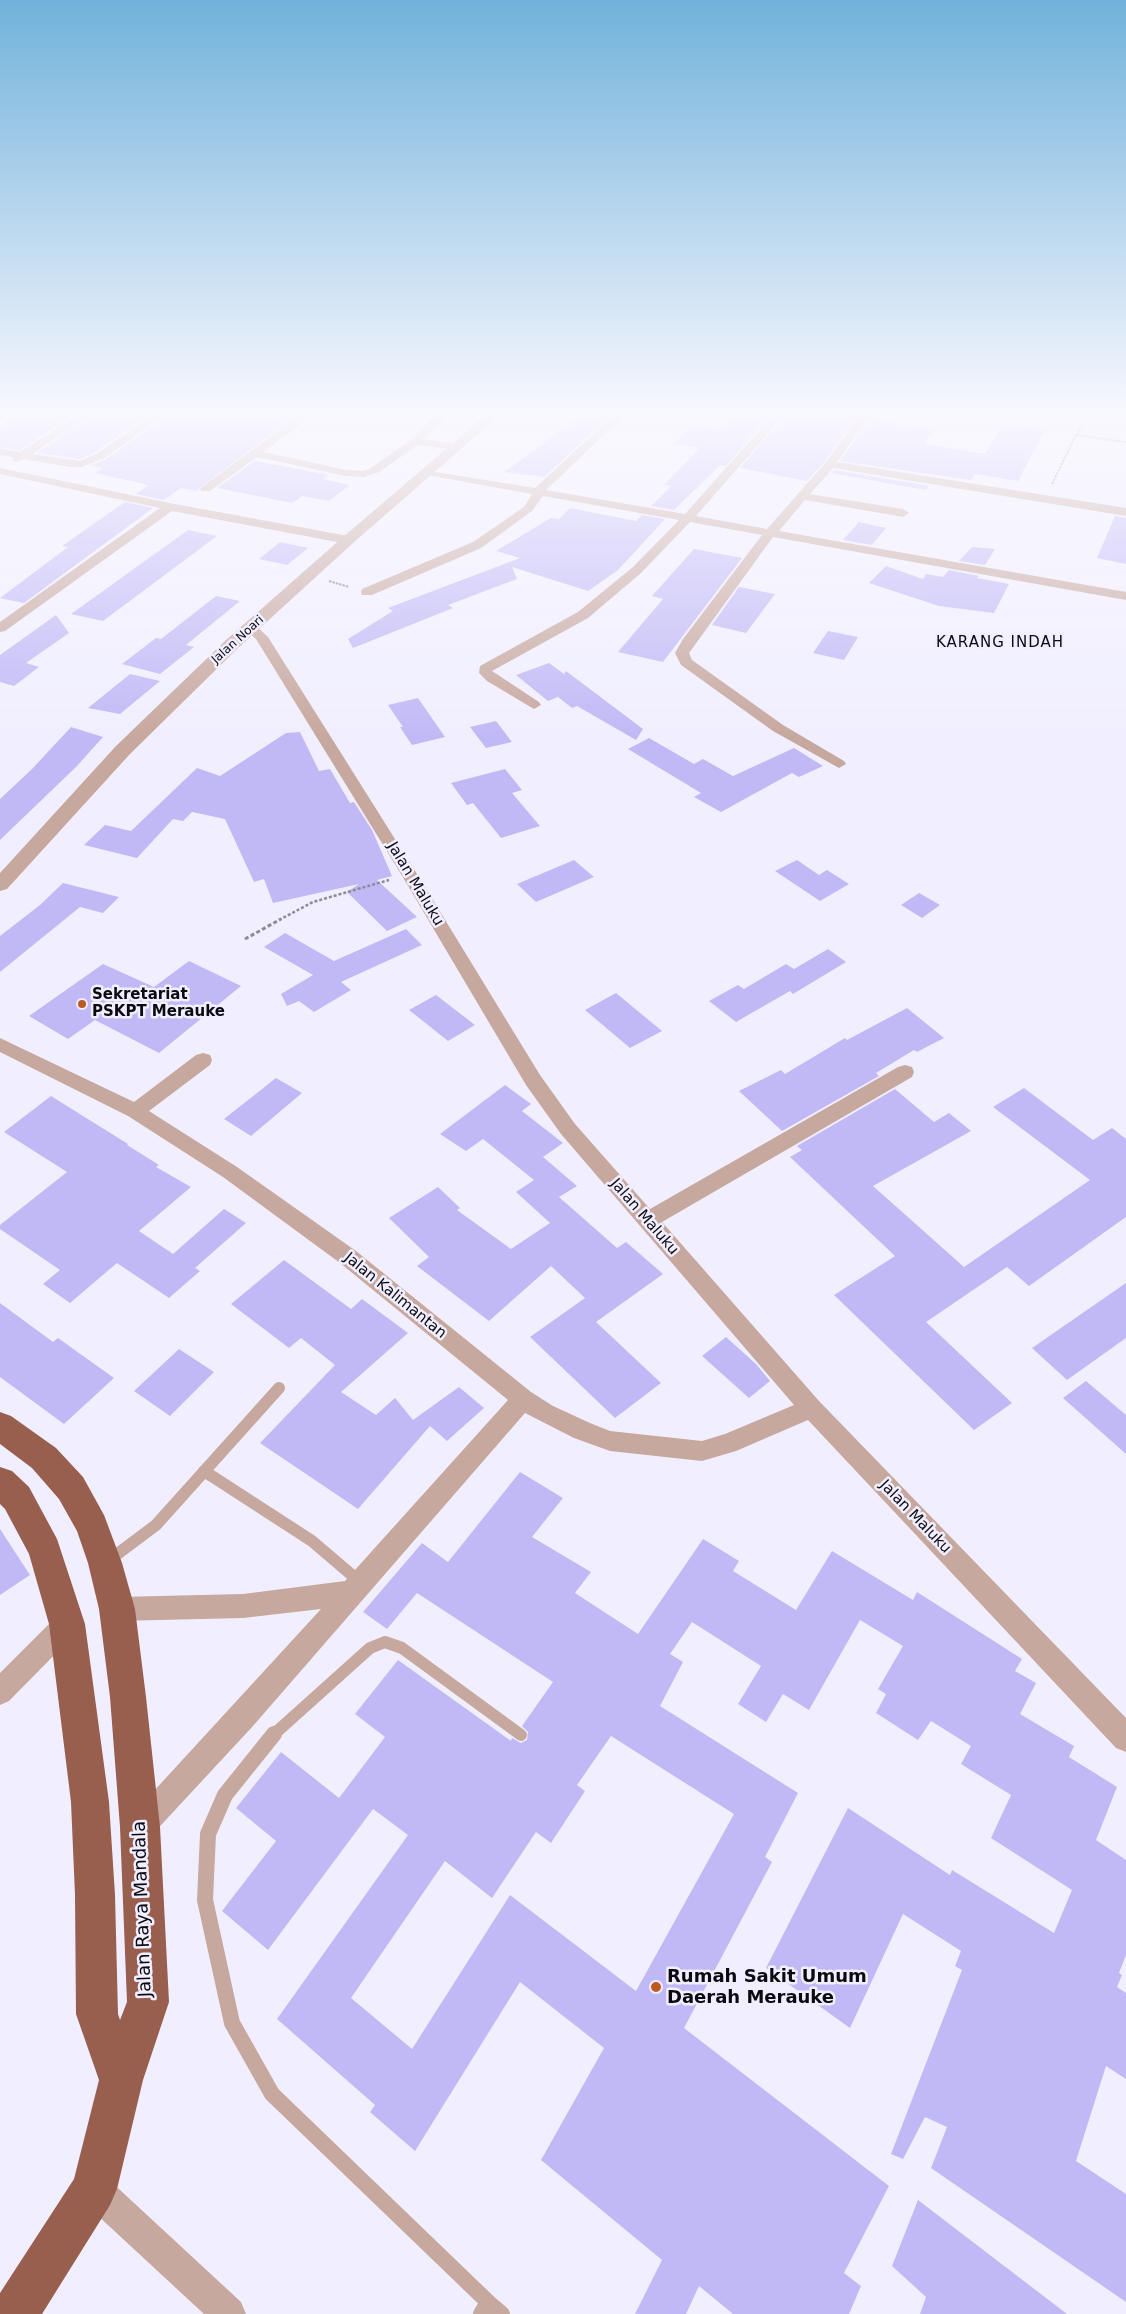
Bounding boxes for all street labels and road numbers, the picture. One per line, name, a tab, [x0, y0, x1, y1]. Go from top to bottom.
street label: Jalan Noari	[209, 613, 267, 667]
street label: Jalan Maluku	[383, 839, 447, 929]
street label: Jalan Maluku	[606, 1175, 682, 1259]
street label: Jalan Kalimantan	[340, 1249, 450, 1343]
street label: Jalan Maluku	[876, 1477, 954, 1557]
street label: Jalan Raya Mandala	[129, 1820, 157, 1998]

